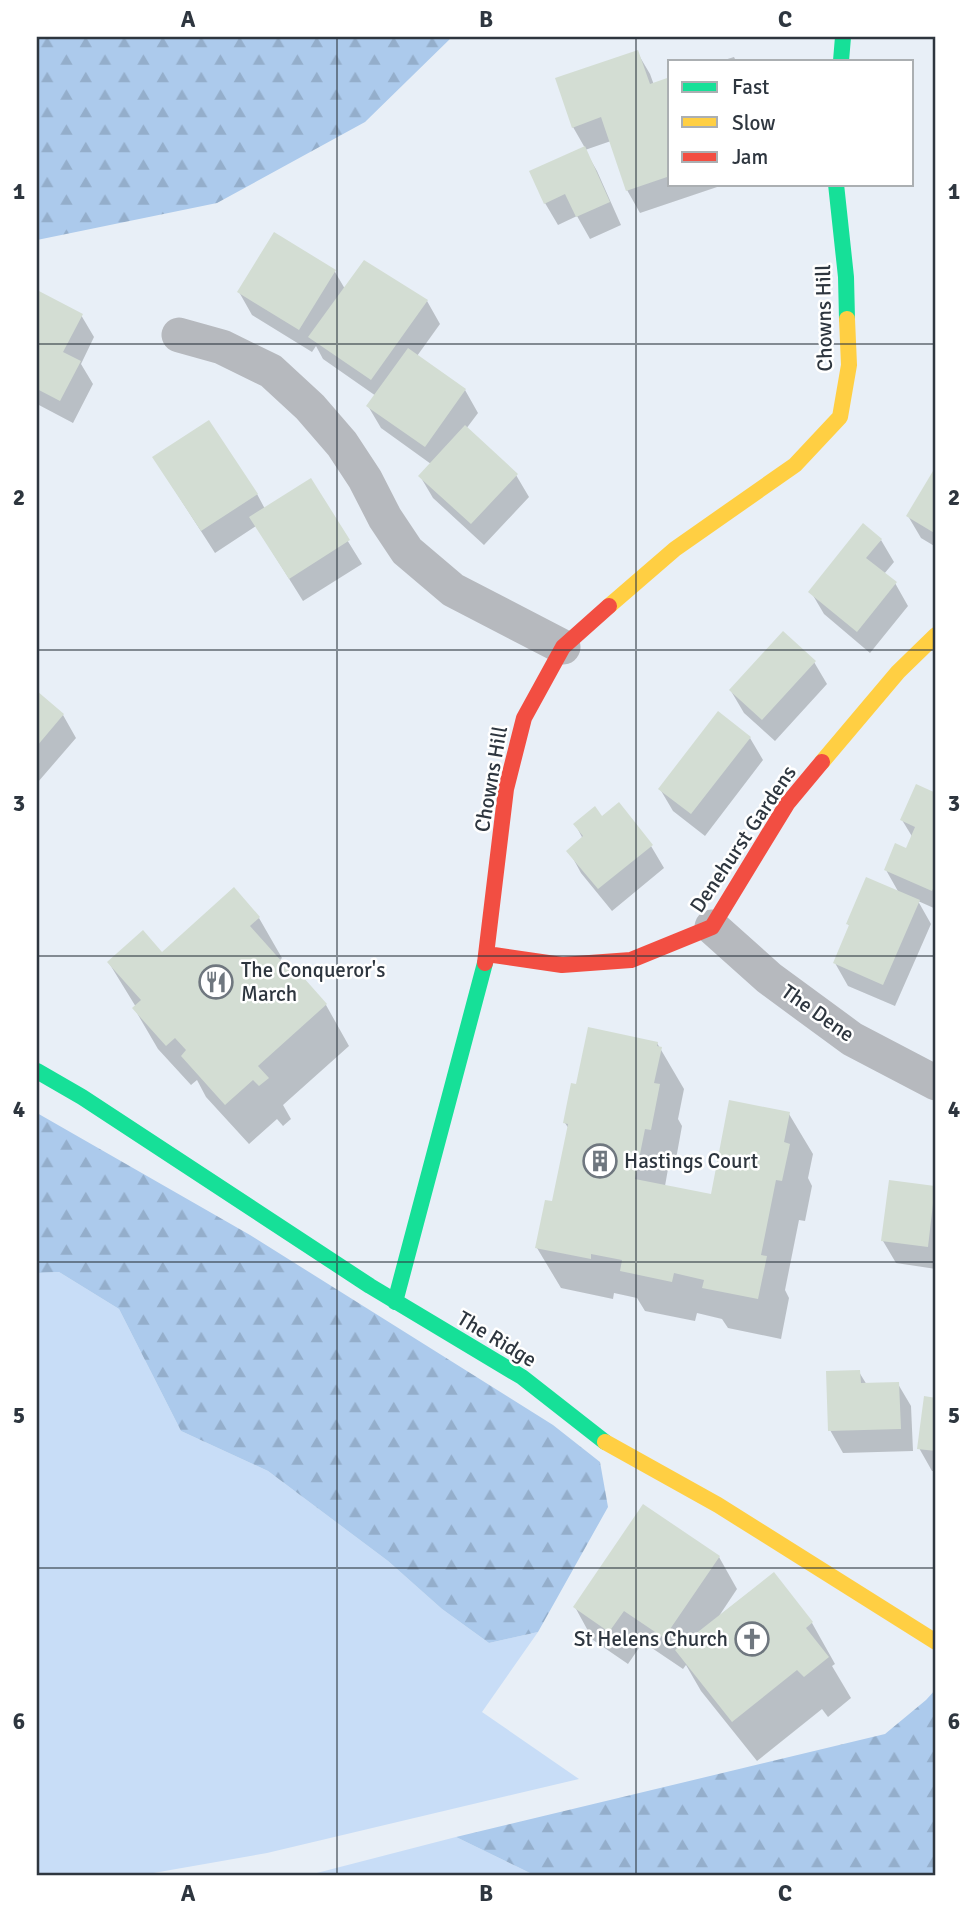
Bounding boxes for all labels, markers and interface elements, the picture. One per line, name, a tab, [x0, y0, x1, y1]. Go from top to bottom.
text: A	[181, 5, 196, 34]
text: B	[479, 5, 493, 34]
text: C	[778, 5, 792, 34]
legend	[668, 60, 914, 186]
text: Fast	[732, 74, 769, 100]
text: Slow	[732, 110, 776, 136]
text: Jam	[732, 144, 768, 170]
text: 1	[13, 177, 25, 206]
text: 1	[948, 177, 960, 206]
street label: Chowns Hill	[810, 264, 838, 372]
text: 2	[13, 483, 25, 512]
text: 2	[948, 483, 960, 512]
street label: Chowns Hill	[469, 724, 513, 834]
street label: Denehurst Gardens	[684, 760, 802, 918]
text: 3	[13, 789, 25, 818]
text: 3	[948, 789, 960, 818]
place label: The Conqueror's March	[241, 957, 385, 1007]
restaurant icon: The Conqueror's March	[197, 963, 235, 1001]
street label: The Dene	[777, 979, 859, 1047]
text: 4	[13, 1095, 25, 1124]
text: 4	[948, 1095, 960, 1124]
building icon: Hastings Court	[581, 1142, 619, 1180]
place label: Hastings Court	[624, 1148, 758, 1174]
street label: The Ridge	[453, 1305, 541, 1373]
text: 5	[13, 1401, 25, 1430]
text: 5	[948, 1401, 960, 1430]
church icon: St Helens Church	[733, 1620, 771, 1658]
place label: St Helens Church	[574, 1626, 728, 1652]
text: 6	[13, 1707, 25, 1736]
text: 6	[948, 1707, 960, 1736]
text: A	[181, 1879, 196, 1908]
text: B	[479, 1879, 493, 1908]
text: C	[778, 1879, 792, 1908]

